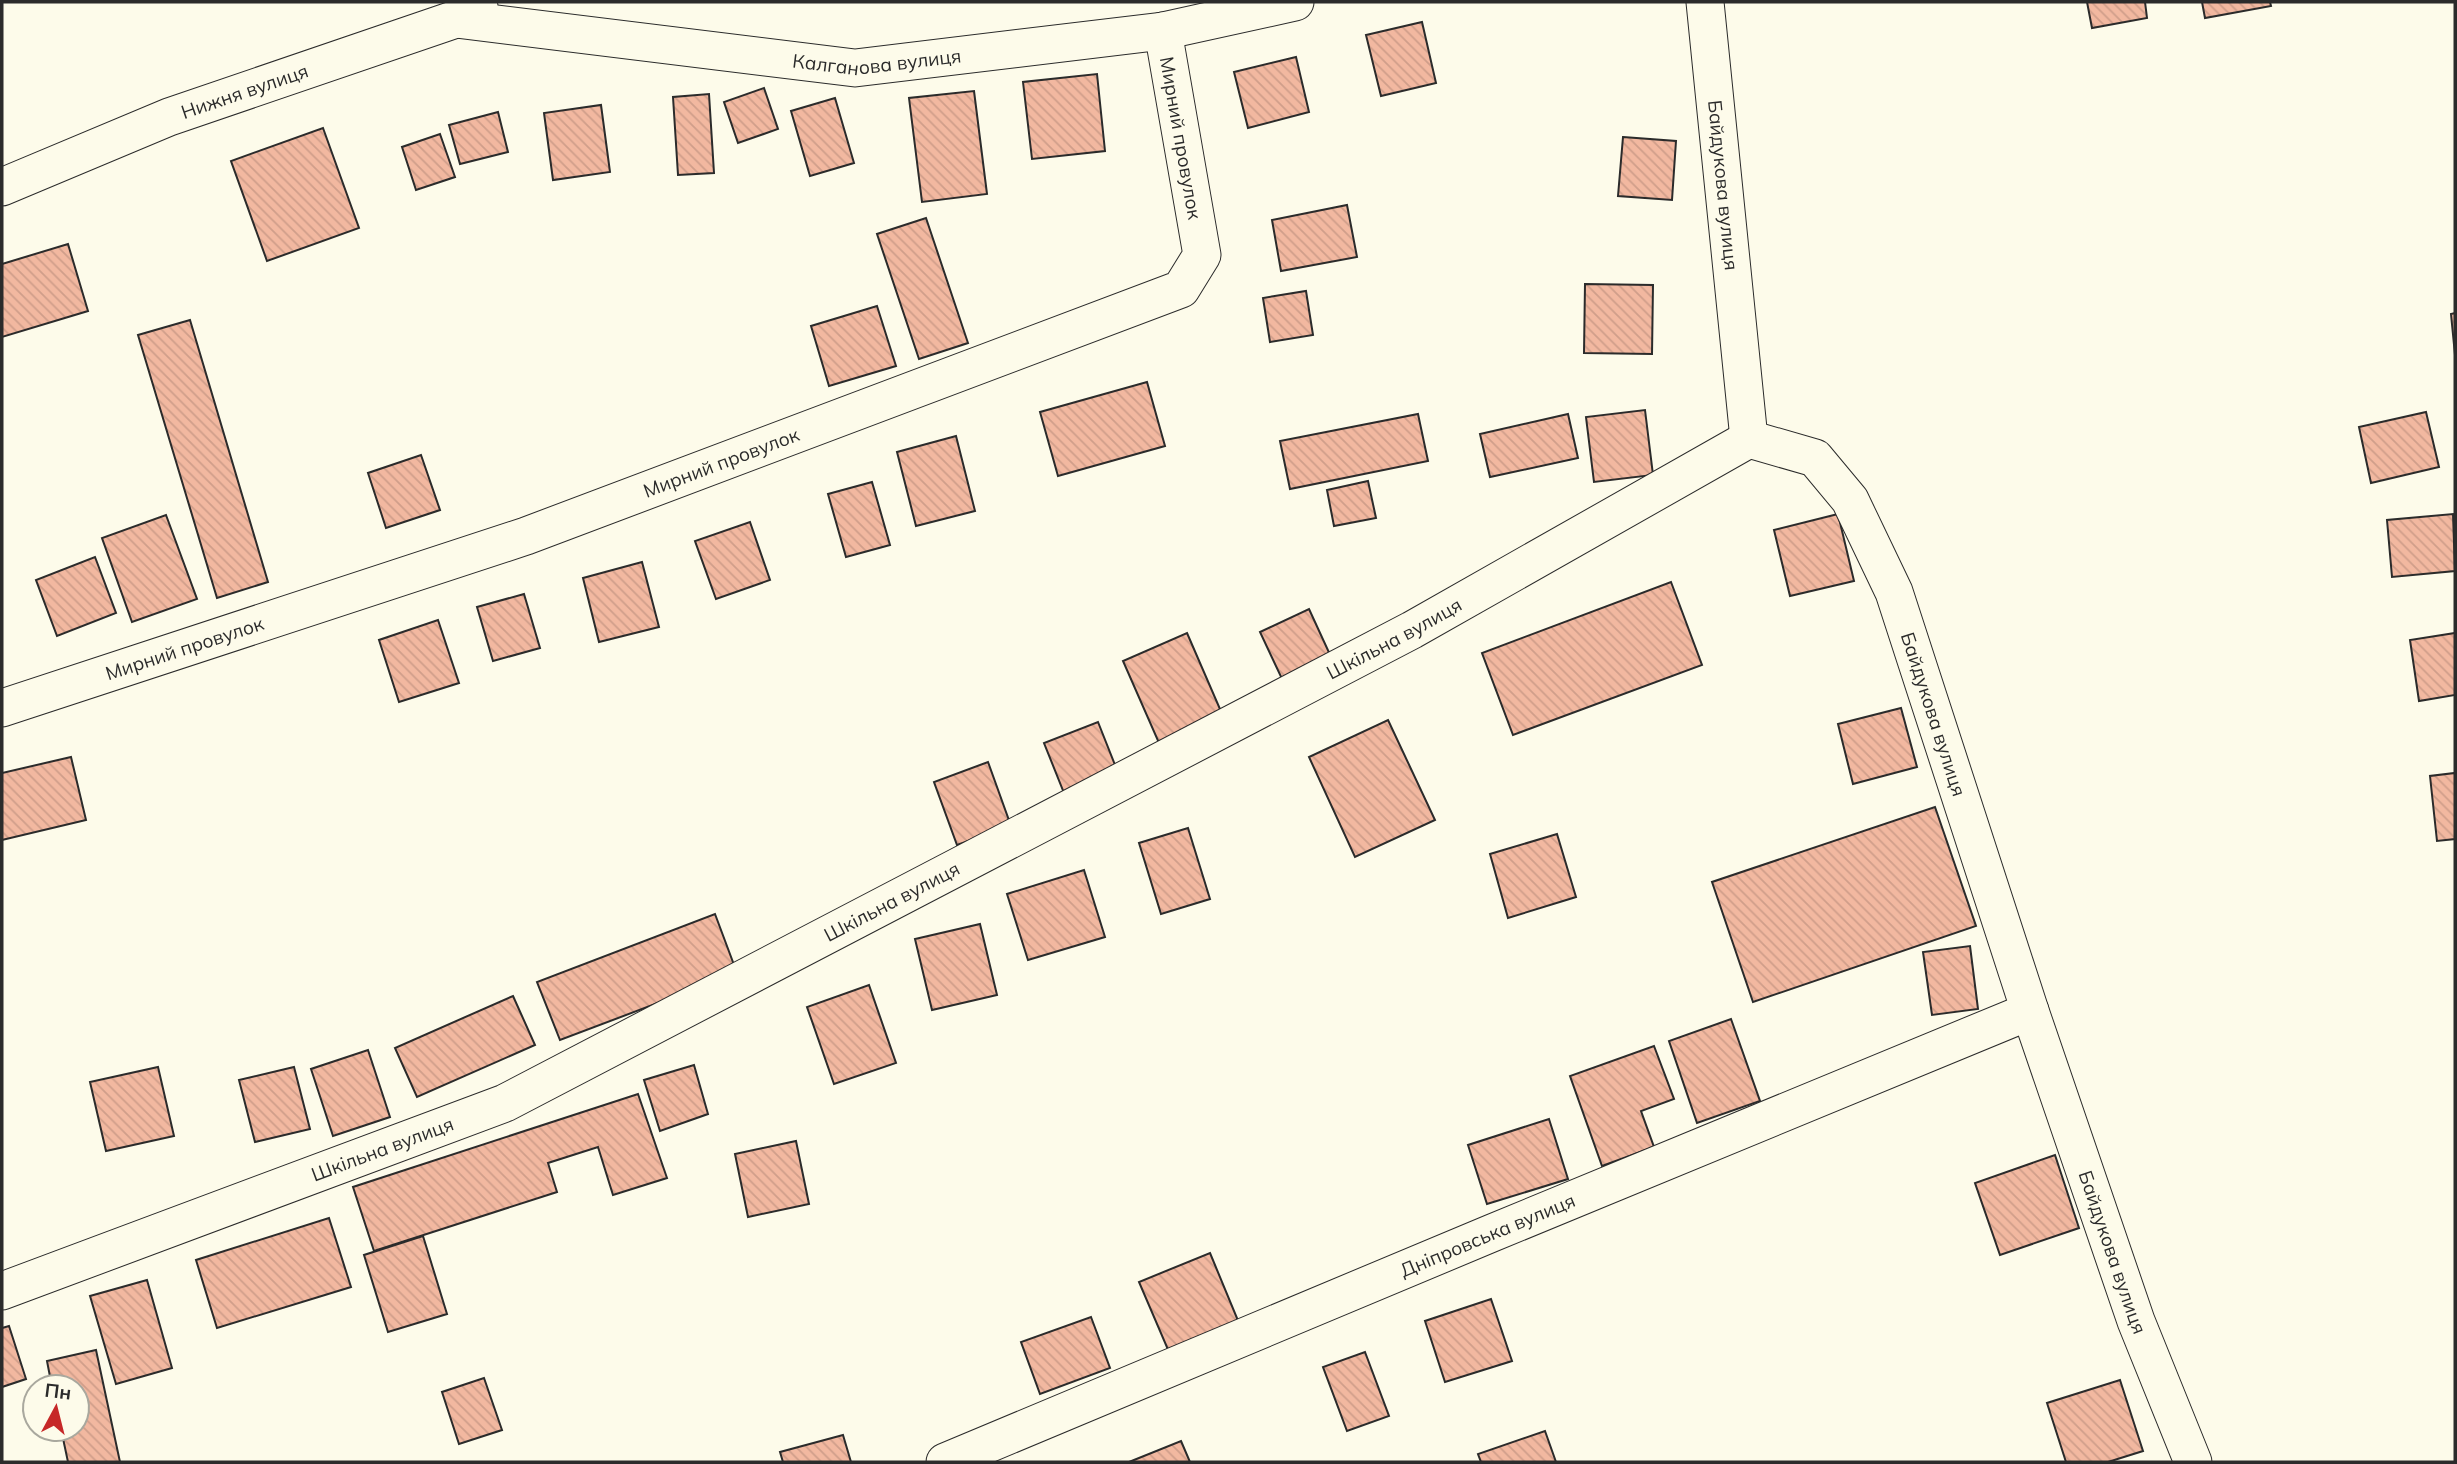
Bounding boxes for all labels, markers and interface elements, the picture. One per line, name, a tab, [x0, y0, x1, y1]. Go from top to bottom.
street label: Калганова вулиця	[791, 43, 963, 80]
street label: Мирний провулок	[1155, 55, 1207, 222]
street label: Нижня вулиця	[178, 58, 311, 124]
street label: Байдукова вулиця	[1703, 99, 1744, 271]
street label: Мирний провулок	[640, 422, 803, 503]
street label: Шкільна вулиця	[1322, 592, 1466, 685]
street label: Мирний провулок	[102, 611, 267, 685]
street label: Байдукова вулиця	[1896, 629, 1971, 799]
street label: Шкільна вулиця	[820, 856, 964, 947]
street label: Шкільна вулиця	[308, 1111, 457, 1186]
street label: Байдукова вулиця	[2073, 1167, 2152, 1337]
street label: Дніпровська вулиця	[1396, 1188, 1579, 1282]
north arrow	[21, 1373, 91, 1443]
text: Пн	[43, 1378, 73, 1405]

